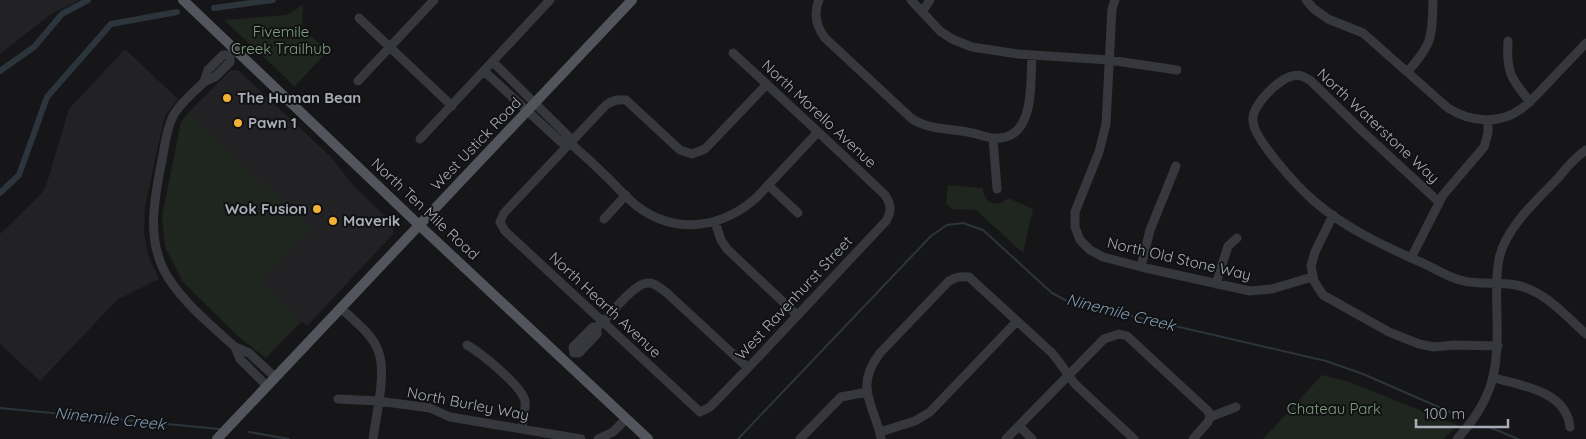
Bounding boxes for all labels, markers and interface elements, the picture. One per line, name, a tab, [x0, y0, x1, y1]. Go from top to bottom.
park label: Fivemile Creek Trailhub	[231, 22, 331, 58]
street label: North Morello Avenue	[758, 56, 881, 172]
street label: North Waterstone Way	[1313, 64, 1444, 187]
place label: The Human Bean	[237, 88, 361, 107]
marker: The Human Bean	[221, 92, 233, 104]
street label: West Ustick Road	[426, 93, 525, 194]
place label: Pawn 1	[248, 113, 297, 132]
marker: Pawn 1	[232, 117, 244, 129]
street label: North Ten Mile Road	[367, 154, 483, 264]
place label: Wok Fusion	[225, 199, 307, 218]
marker: Wok Fusion	[311, 203, 323, 215]
place label: Maverik	[343, 211, 400, 230]
marker: Maverik	[327, 215, 339, 227]
street label: West Ravenhurst Street	[731, 232, 856, 364]
street label: North Old Stone Way	[1105, 233, 1253, 284]
street label: North Hearth Avenue	[545, 248, 665, 362]
water label: Ninemile Creek	[1065, 289, 1179, 336]
street label: North Burley Way	[406, 382, 531, 425]
scale bar	[1416, 396, 1508, 428]
park label: Chateau Park	[1287, 399, 1381, 418]
water label: Ninemile Creek	[54, 402, 168, 434]
text: 100 m	[1424, 404, 1465, 423]

